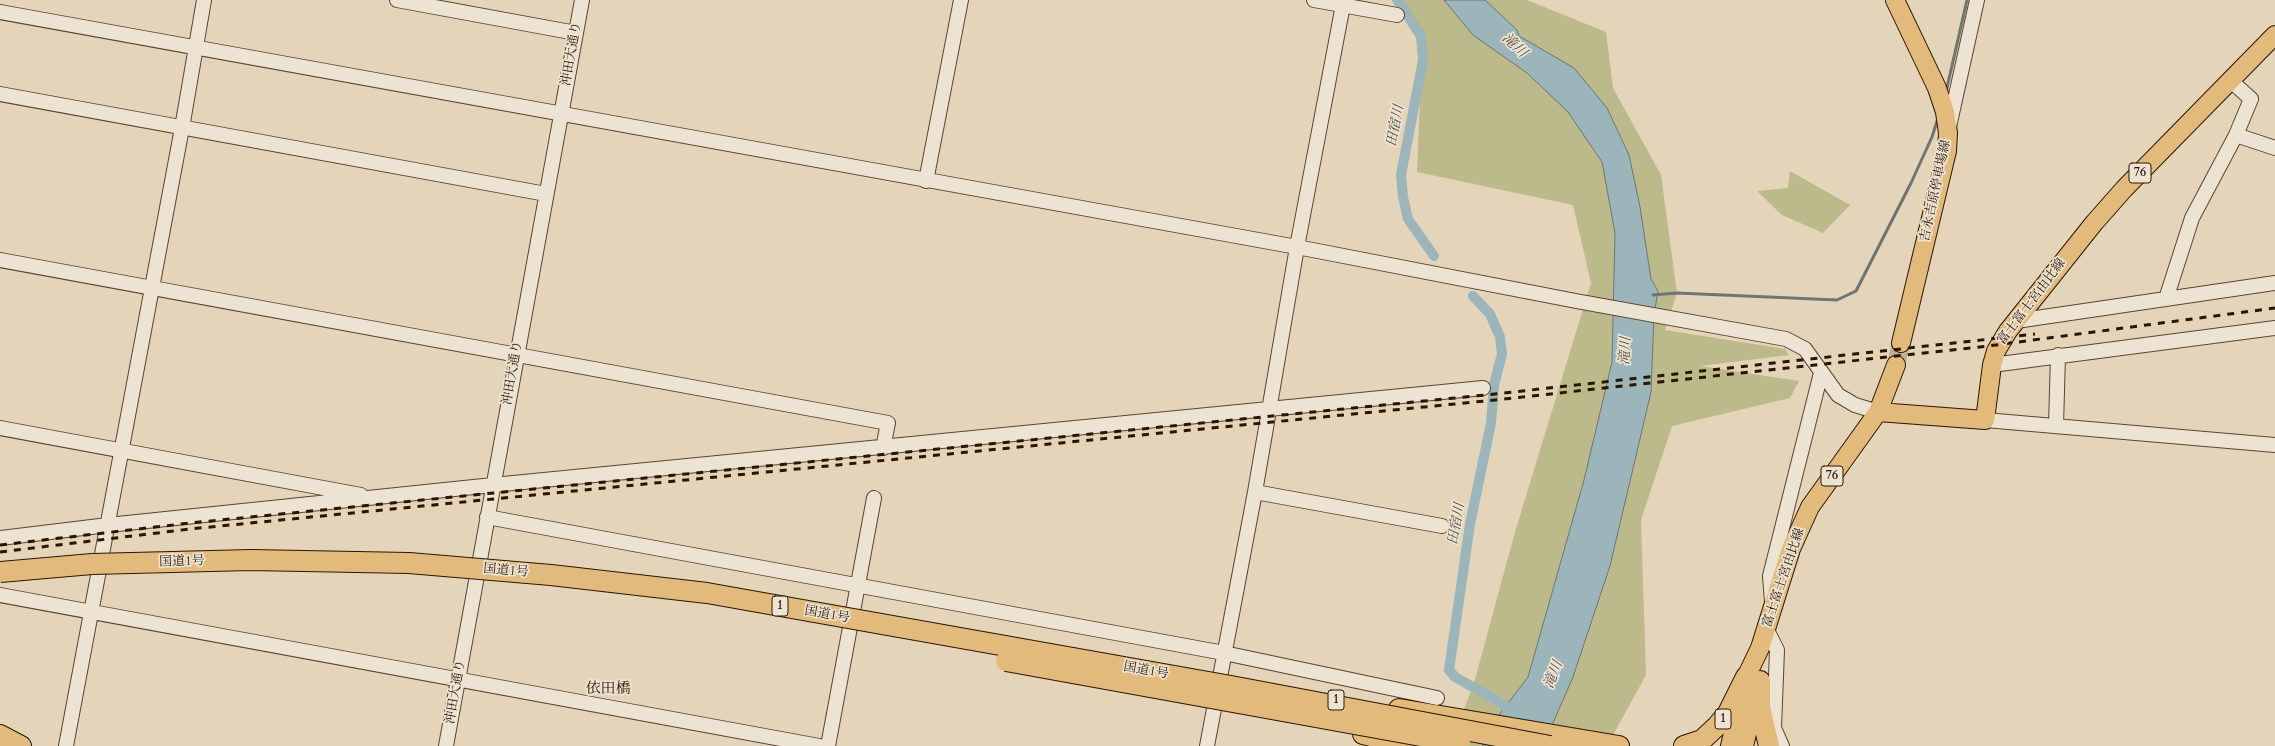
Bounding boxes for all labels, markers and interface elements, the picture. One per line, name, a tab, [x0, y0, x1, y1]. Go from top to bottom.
street label: 沖田大通り	[559, 21, 585, 87]
water label: 滝川	[1498, 30, 1530, 62]
water label: 田宿川	[1384, 104, 1408, 148]
street label: 吉永吉原停車場線	[1918, 139, 1954, 243]
road number: 76	[2129, 163, 2151, 183]
street label: 富士富士宮由比線	[1994, 256, 2070, 348]
water label: 滝川	[1617, 337, 1635, 365]
street label: 沖田大通り	[500, 340, 526, 406]
road number: 76	[1821, 466, 1843, 486]
water label: 田宿川	[1445, 502, 1469, 546]
street label: 富士富士宮由比線	[1760, 526, 1808, 630]
street label: 国道1号	[159, 553, 205, 571]
street label: 国道1号	[483, 561, 529, 581]
road number: 1	[772, 596, 788, 616]
street label: 国道1号	[803, 603, 851, 627]
street label: 沖田大通り	[443, 659, 469, 725]
street label: 国道1号	[1122, 659, 1170, 683]
water label: 滝川	[1541, 659, 1567, 691]
district label: 依田橋	[586, 681, 630, 699]
road number: 1	[1328, 690, 1344, 710]
road number: 1	[1715, 709, 1731, 729]

